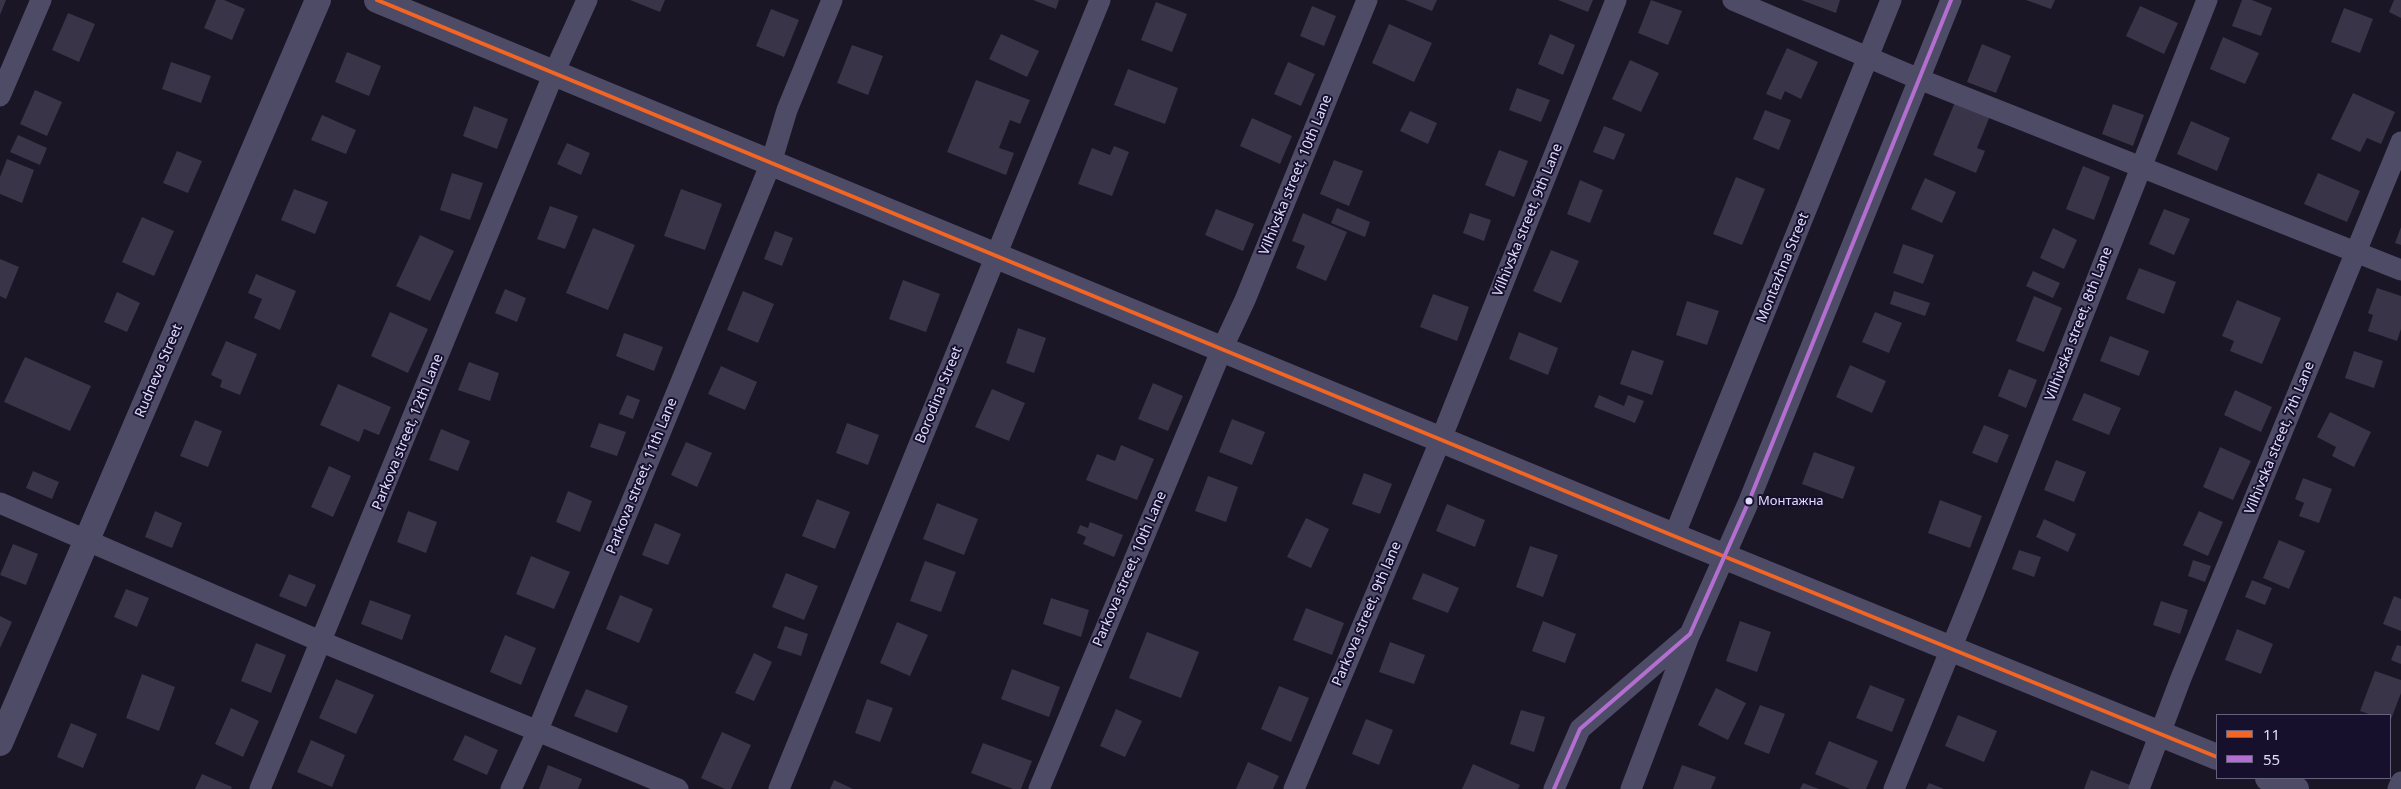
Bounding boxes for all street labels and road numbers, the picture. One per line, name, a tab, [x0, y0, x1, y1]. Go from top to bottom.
street label: Vilhivska street, 10th Lane	[1256, 92, 1336, 258]
street label: Vilhivska street, 9th Lane	[1490, 141, 1566, 299]
street label: Montazhna Street	[1753, 211, 1813, 325]
street label: Vilhivska street, 8th Lane	[2042, 245, 2116, 403]
street label: Rudneva Street	[132, 322, 186, 420]
street label: Borodina Street	[912, 344, 966, 446]
street label: Parkova street, 12th Lane	[369, 351, 447, 513]
street label: Vilhivska street, 7th Lane	[2242, 359, 2318, 517]
street label: Parkova street, 11th Lane	[603, 395, 681, 557]
street label: Parkova street, 10th Lane	[1090, 489, 1170, 649]
street label: Parkova street, 9th lane	[1329, 539, 1405, 689]

